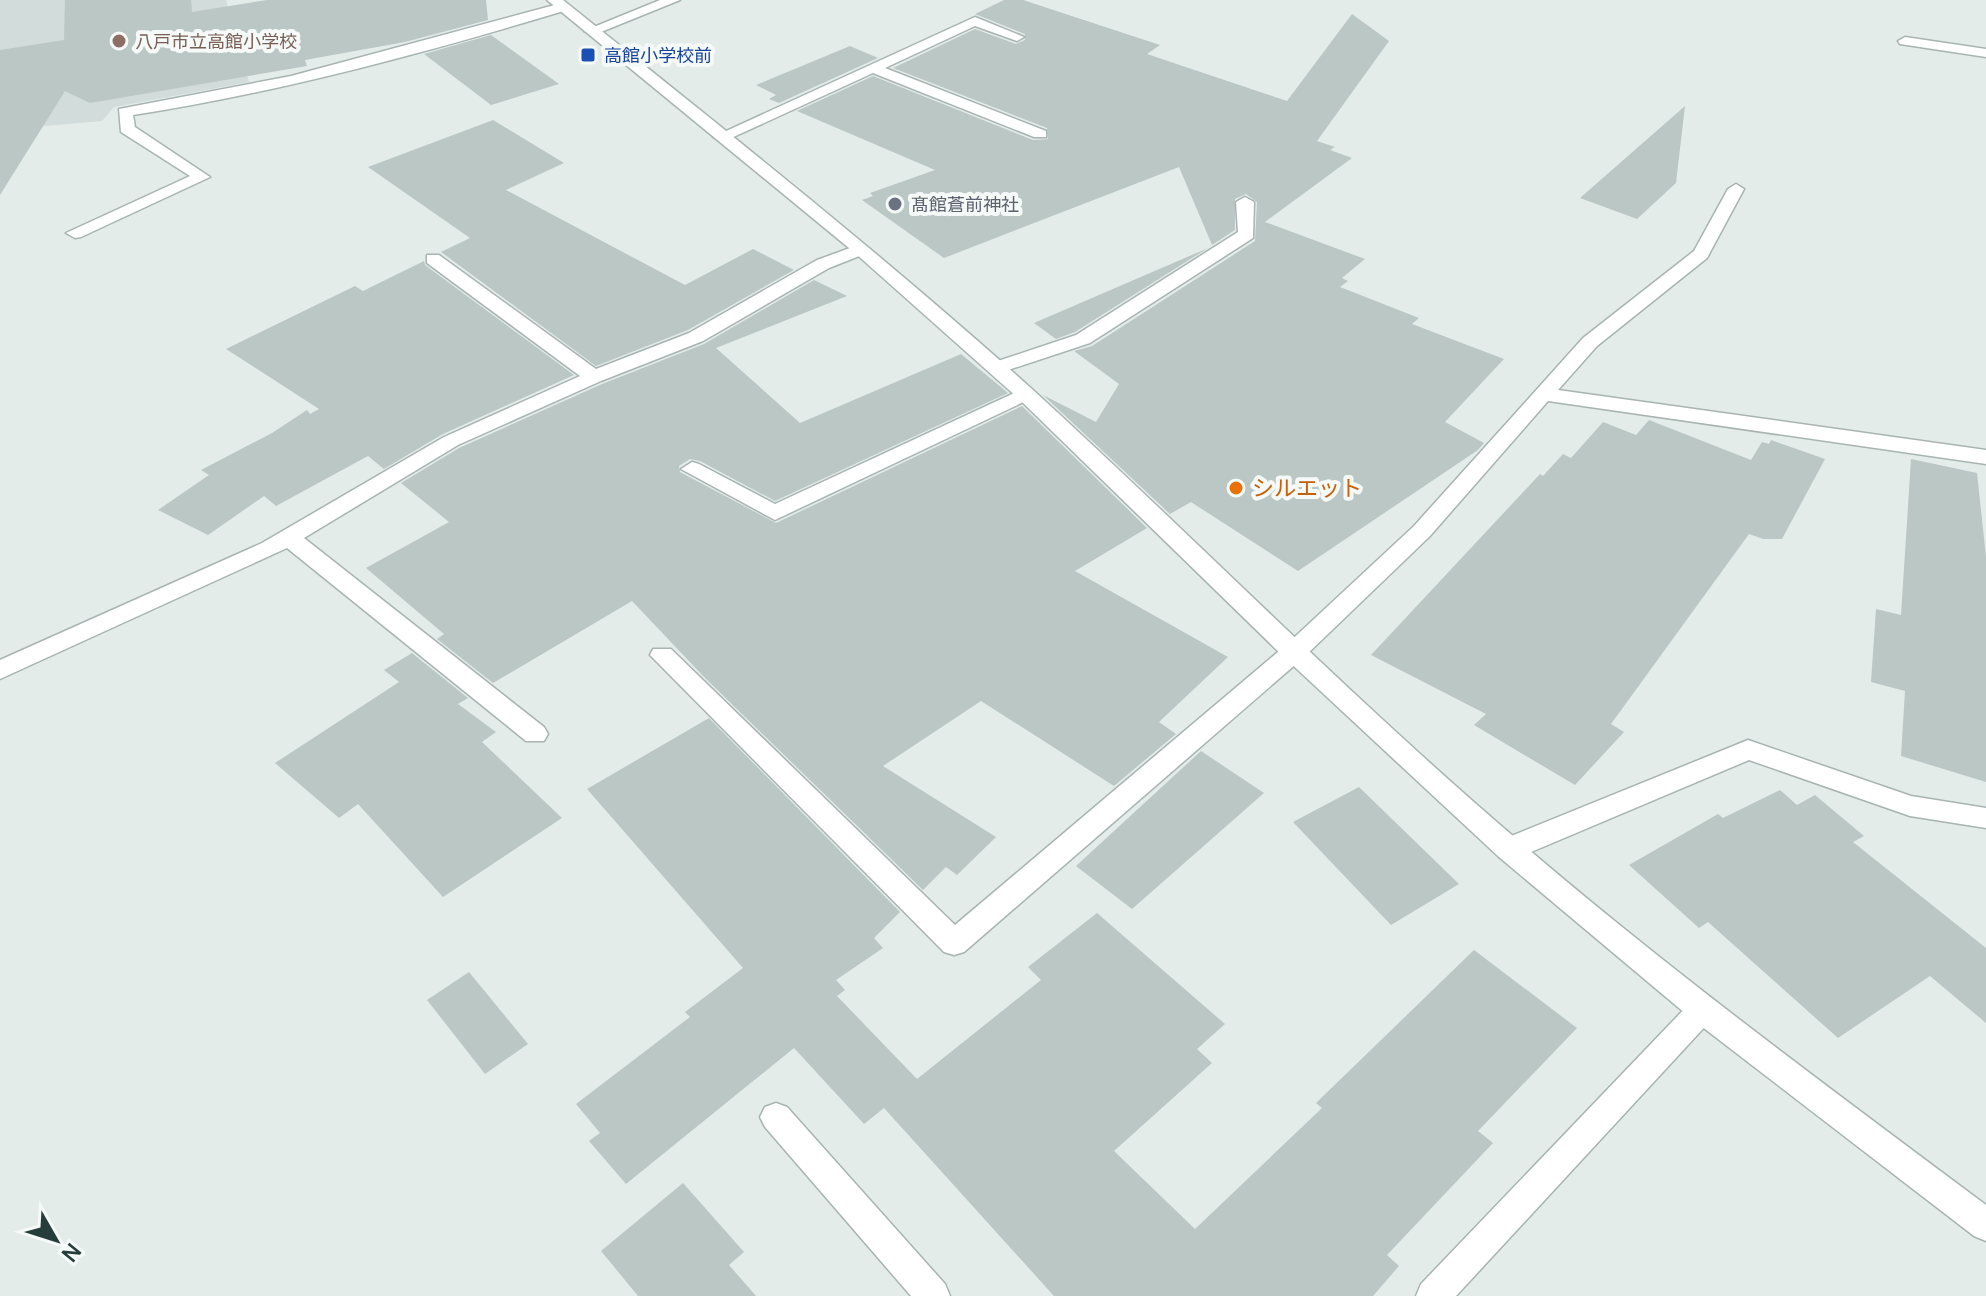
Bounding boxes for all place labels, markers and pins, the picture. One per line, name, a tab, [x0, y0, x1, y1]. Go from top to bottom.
place label: 八戸市立高館小学校	[135, 29, 297, 53]
marker: 八戸市立高館小学校	[110, 32, 128, 50]
place label: 高館小学校前	[604, 43, 712, 67]
marker: 高館小学校前	[579, 46, 597, 64]
place label: 髙館蒼前神社	[911, 192, 1019, 216]
marker: 髙館蒼前神社	[886, 195, 904, 213]
place label: シルエット	[1252, 473, 1362, 503]
marker: シルエット	[1227, 479, 1245, 497]

